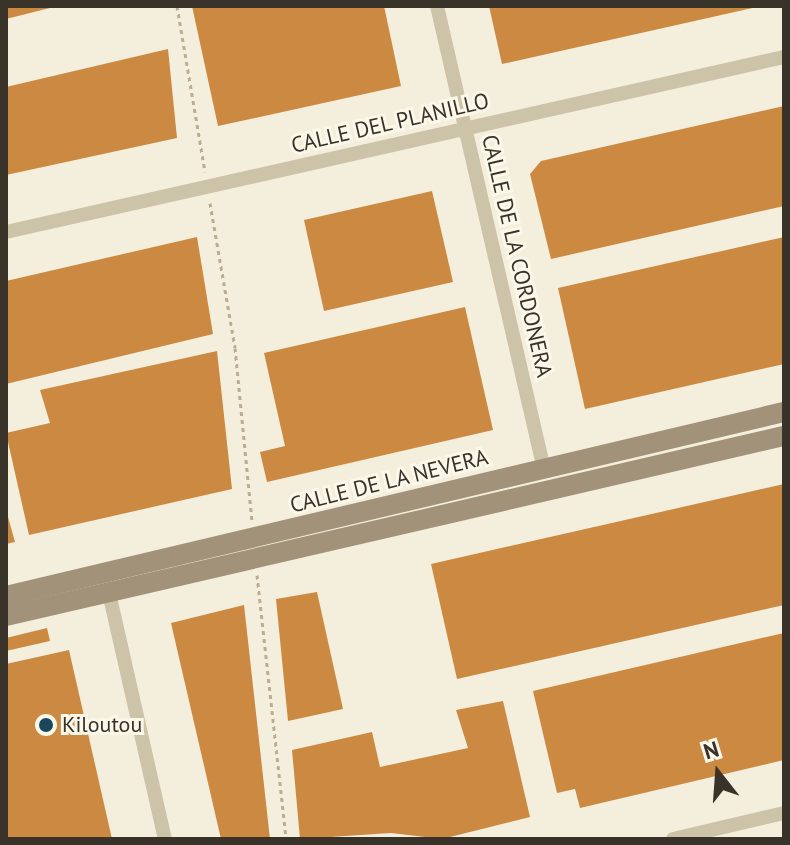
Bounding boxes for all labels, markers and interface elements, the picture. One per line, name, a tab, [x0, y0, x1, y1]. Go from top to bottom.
street label: CALLE DEL PLANILLO	[288, 87, 492, 159]
street label: CALLE DE LA CORDONERA	[476, 132, 558, 380]
street label: CALLE DE LA NEVERA	[287, 444, 491, 518]
place label: Kiloutou	[62, 712, 142, 738]
marker: Kiloutou	[37, 716, 55, 734]
north arrow	[678, 733, 758, 813]
text: N	[700, 735, 722, 766]

